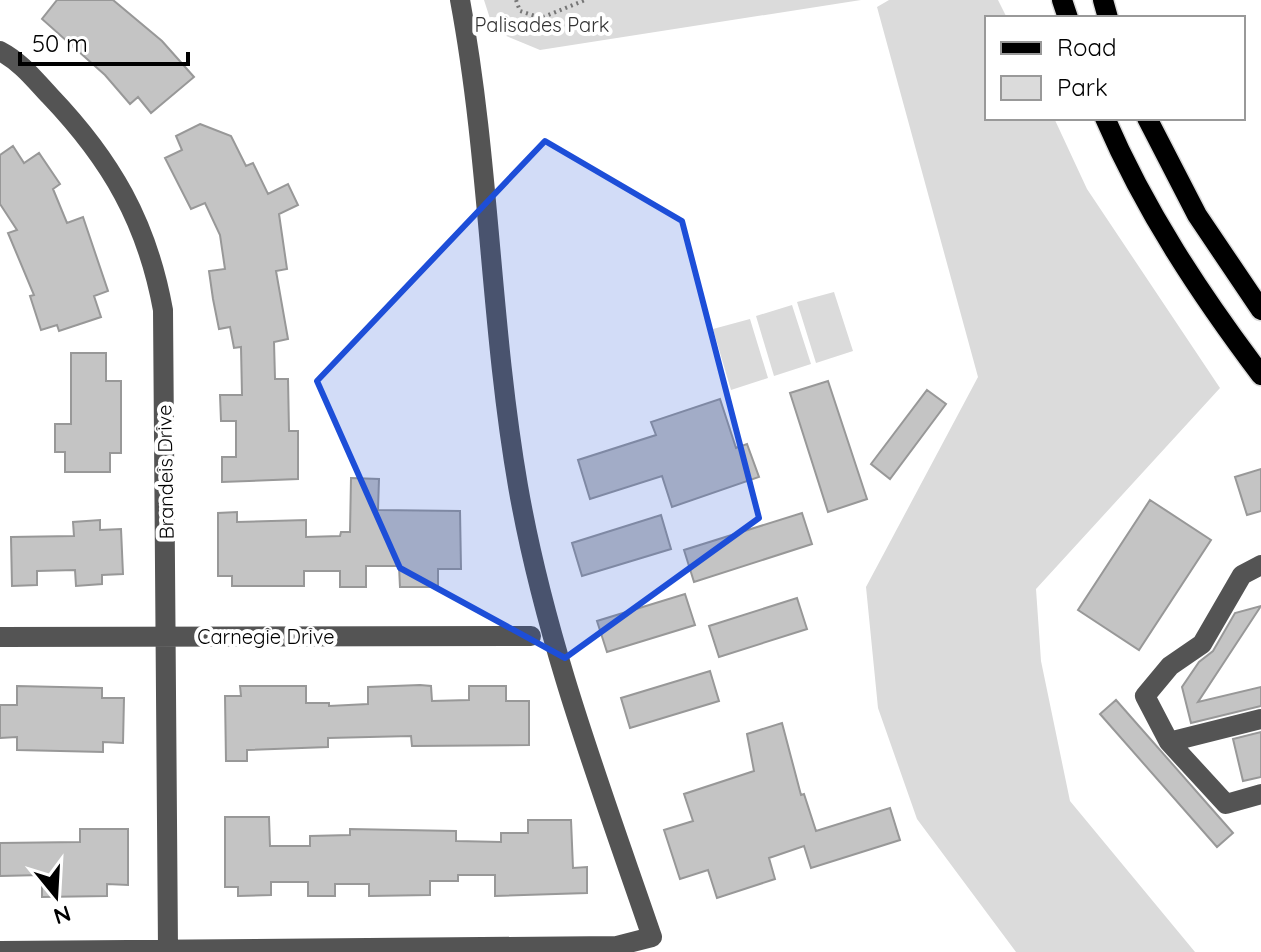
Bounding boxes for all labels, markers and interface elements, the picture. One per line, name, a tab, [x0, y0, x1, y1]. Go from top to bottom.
park label: Palisades Park	[474, 12, 610, 37]
scale bar	[20, 16, 188, 66]
legend	[985, 16, 1245, 120]
text: 50 m	[32, 28, 88, 58]
text: Road	[1057, 32, 1117, 62]
text: Park	[1057, 72, 1108, 102]
street label: Brandeis Drive	[151, 404, 179, 540]
street label: Carnegie Drive	[197, 624, 335, 649]
north arrow	[16, 856, 96, 936]
text: N	[50, 899, 74, 931]

